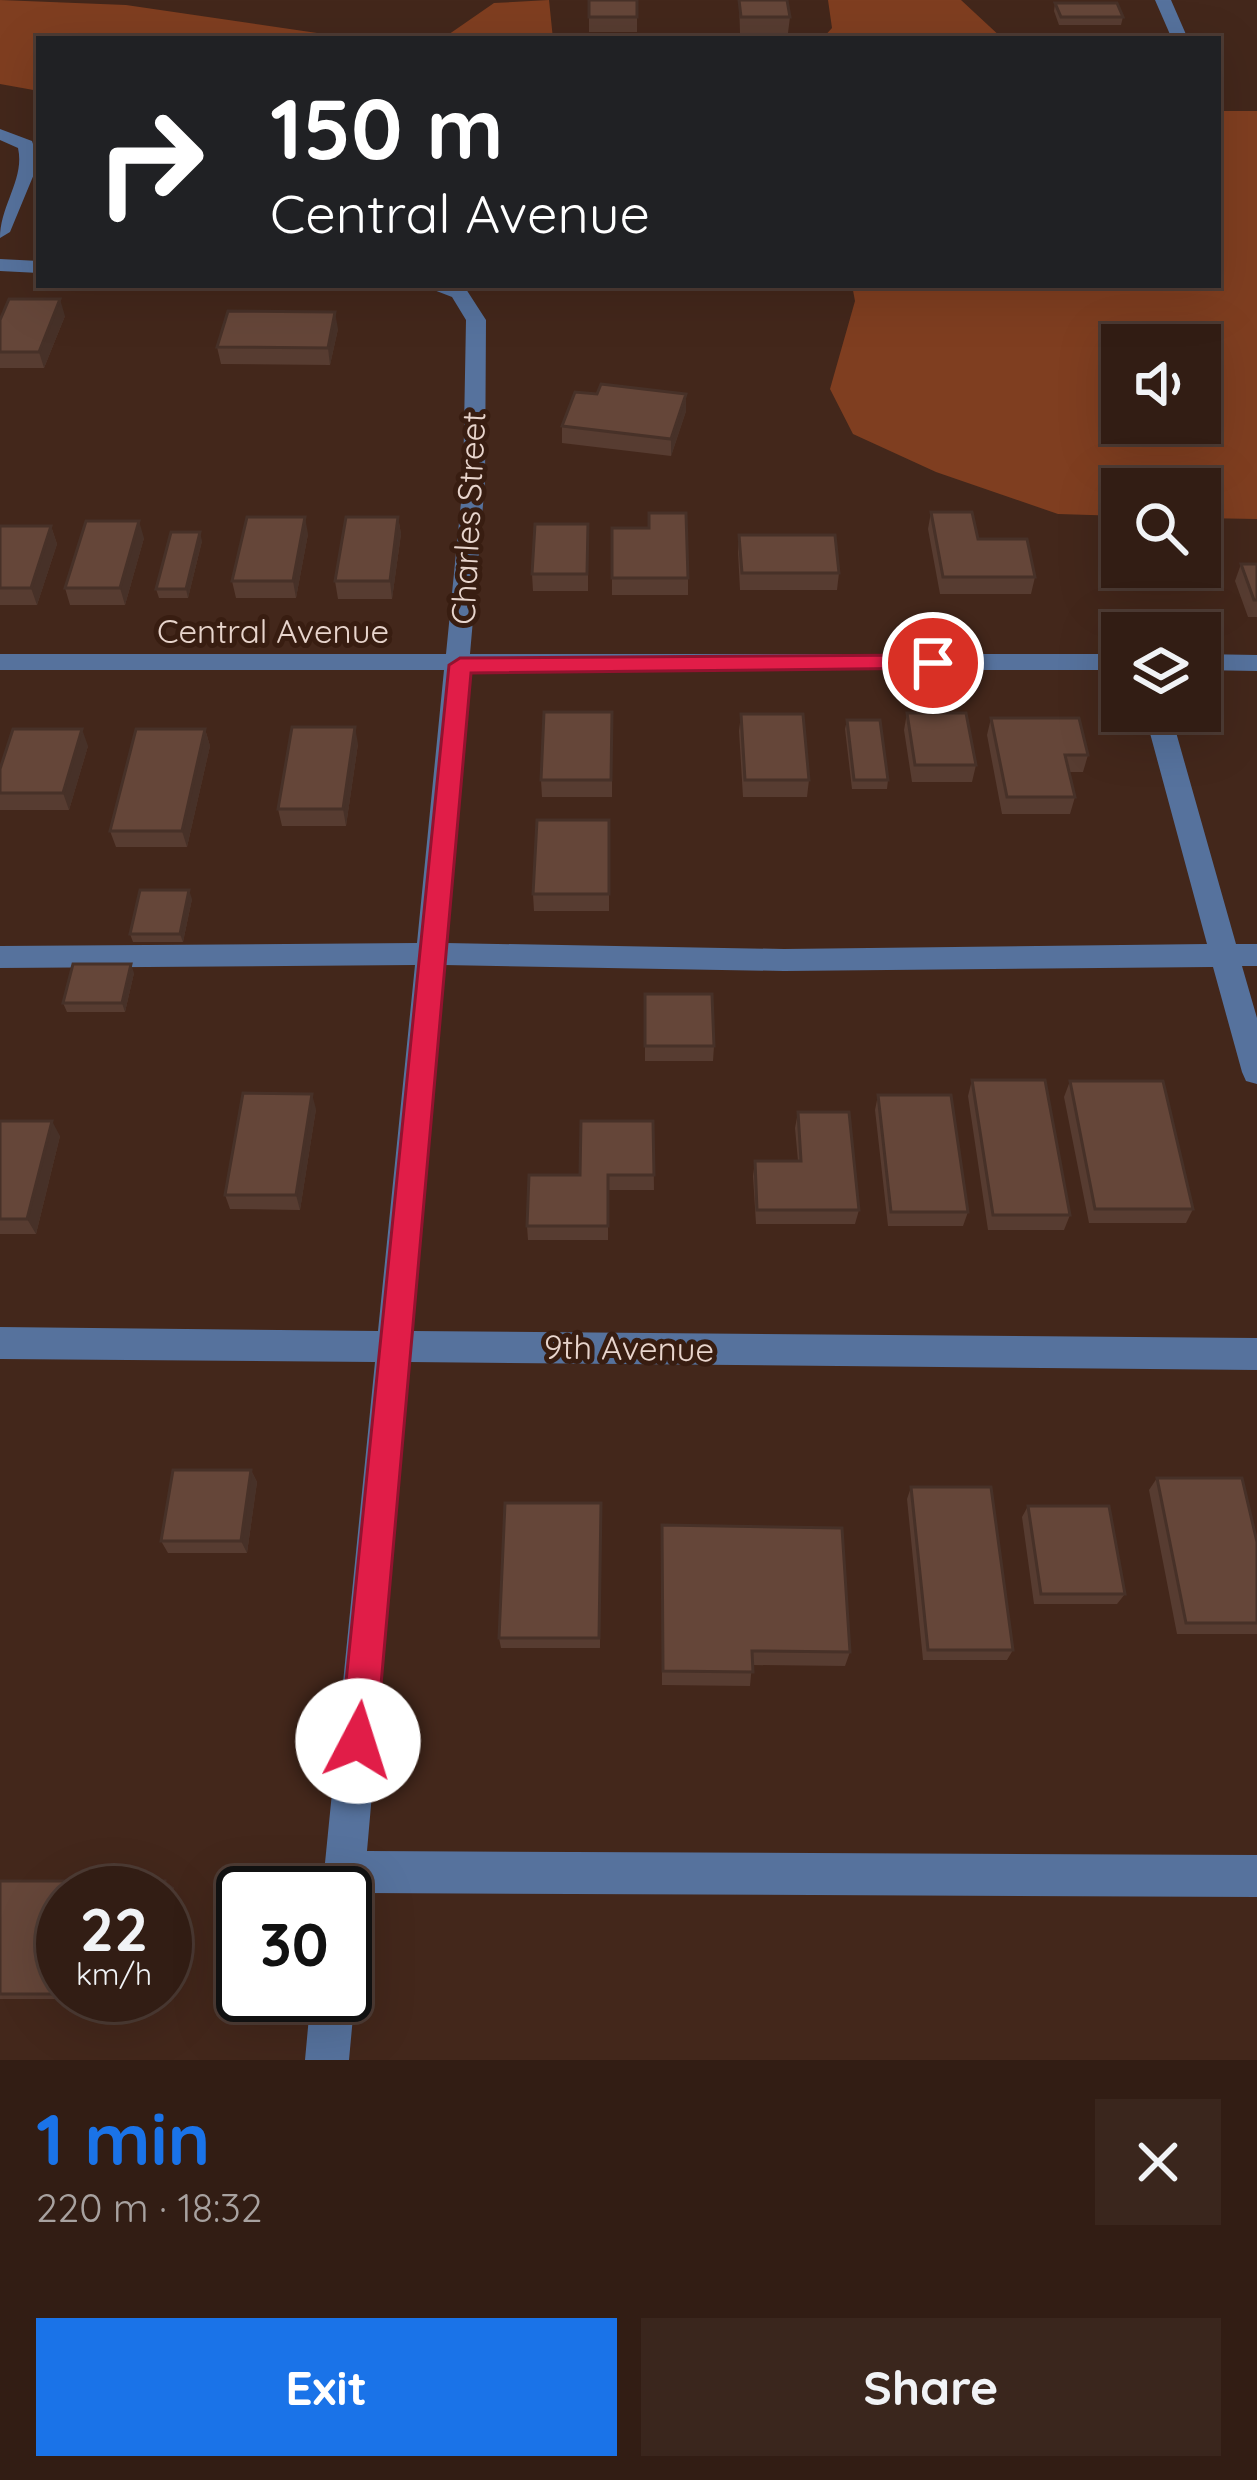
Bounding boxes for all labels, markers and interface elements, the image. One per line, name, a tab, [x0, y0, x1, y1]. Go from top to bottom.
text: 150 m	[270, 75, 504, 180]
icon: right	[72, 84, 228, 240]
text: Central Avenue	[270, 179, 650, 247]
map controls	[1101, 324, 1221, 732]
button: sound	[1101, 324, 1221, 444]
street label: Charles Street	[441, 410, 494, 626]
button: search	[1101, 468, 1221, 588]
street label: Central Avenue	[157, 610, 389, 651]
pin	[882, 612, 984, 714]
button: layers	[1101, 612, 1221, 732]
icon: arrive	[900, 630, 966, 696]
street label: 9th Avenue	[544, 1326, 714, 1369]
position arrow	[295, 1678, 421, 1804]
speed limit sign: 30	[216, 1866, 372, 2022]
text: 22	[80, 1891, 148, 1966]
text: km/h	[76, 1955, 152, 1993]
text: 1 min	[36, 2093, 210, 2183]
button: close	[1095, 2099, 1221, 2225]
text: 220 m · 18:32	[36, 2183, 262, 2232]
button: Exit	[36, 2318, 617, 2456]
button: Share	[641, 2318, 1221, 2456]

